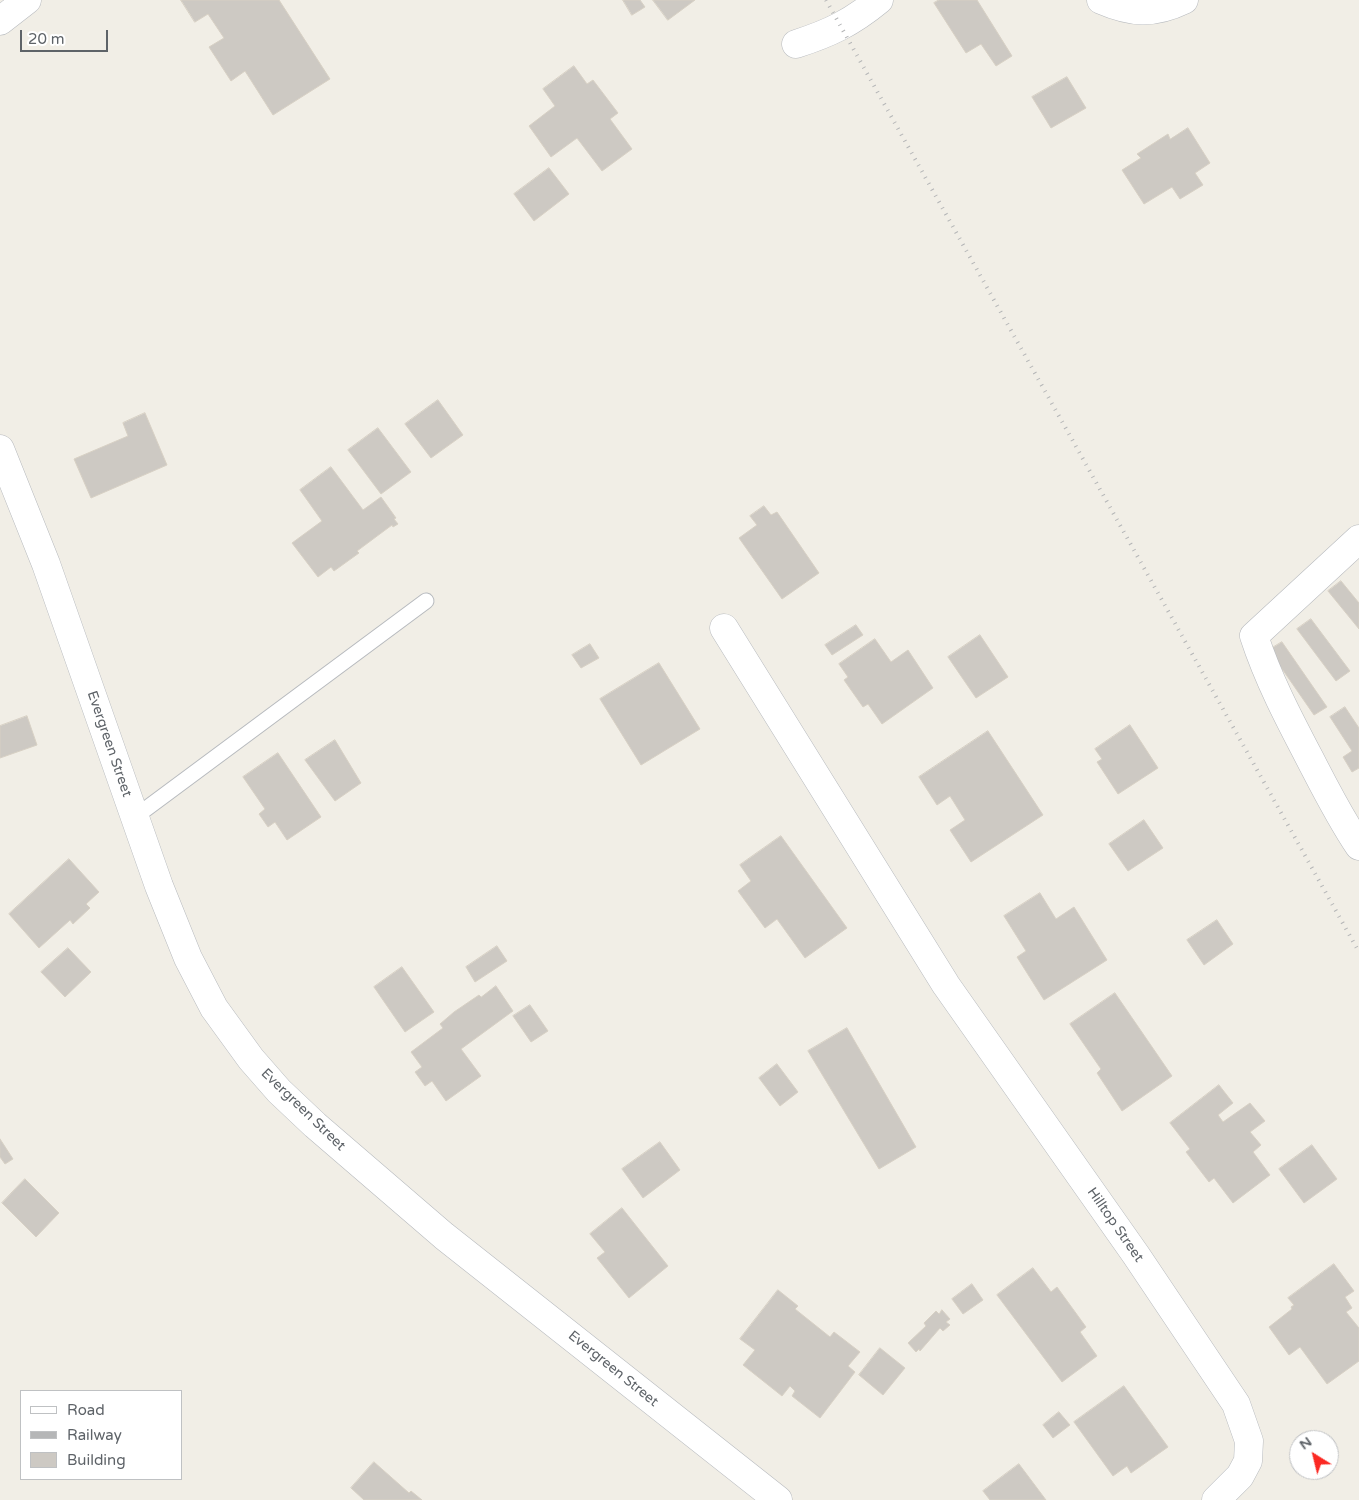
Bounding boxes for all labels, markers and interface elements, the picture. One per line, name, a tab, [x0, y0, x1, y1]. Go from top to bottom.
scale bar	[22, 20, 110, 52]
text: 20 m	[28, 30, 65, 48]
street label: Evergreen Street	[83, 689, 135, 799]
street label: Evergreen Street	[257, 1065, 349, 1155]
street label: Hilltop Street	[1083, 1184, 1147, 1266]
street label: Evergreen Street	[565, 1328, 661, 1410]
legend	[20, 1390, 182, 1480]
text: Road	[67, 1401, 105, 1419]
text: Railway	[67, 1426, 122, 1444]
north arrow	[1289, 1430, 1339, 1480]
text: N	[1296, 1433, 1315, 1453]
text: Building	[67, 1451, 126, 1469]

